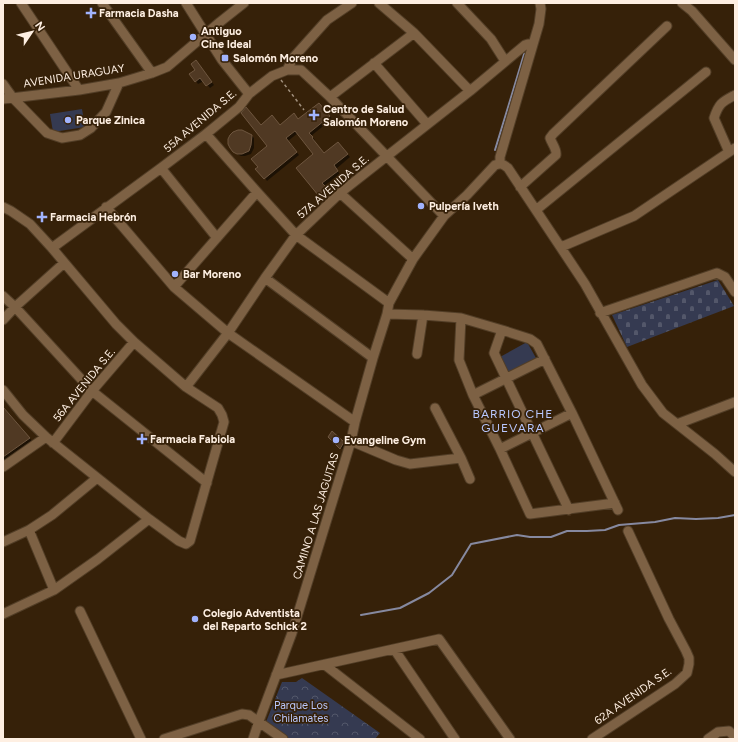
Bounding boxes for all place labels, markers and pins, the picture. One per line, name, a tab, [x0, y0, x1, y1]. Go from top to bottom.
place label: Farmacia Dasha	[99, 7, 179, 20]
marker: Farmacia Dasha	[86, 8, 96, 18]
place label: Antiguo Cine Ideal	[201, 25, 251, 51]
marker: Antiguo Cine Ideal	[188, 32, 198, 42]
place label: Salomón Moreno	[233, 52, 319, 65]
marker: Salomón Moreno	[220, 53, 230, 63]
place label: Centro de Salud Salomón Moreno	[323, 103, 409, 129]
marker: Centro de Salud Salomón Moreno	[308, 109, 320, 121]
place label: Parque Zinica	[76, 114, 145, 127]
marker: Parque Zinica	[63, 115, 73, 125]
place label: Pulpería Iveth	[429, 200, 499, 213]
marker: Pulpería Iveth	[416, 201, 426, 211]
place label: Farmacia Hebrón	[50, 211, 137, 224]
marker: Farmacia Hebrón	[37, 212, 47, 222]
place label: Bar Moreno	[183, 268, 242, 281]
marker: Bar Moreno	[170, 269, 180, 279]
place label: Farmacia Fabiola	[150, 433, 235, 446]
marker: Farmacia Fabiola	[137, 434, 147, 444]
place label: Evangeline Gym	[344, 434, 426, 447]
marker: Evangeline Gym	[331, 435, 341, 445]
place label: Colegio Adventista del Reparto Schick 2	[203, 607, 307, 633]
marker: Colegio Adventista del Reparto Schick 2	[190, 614, 200, 624]

